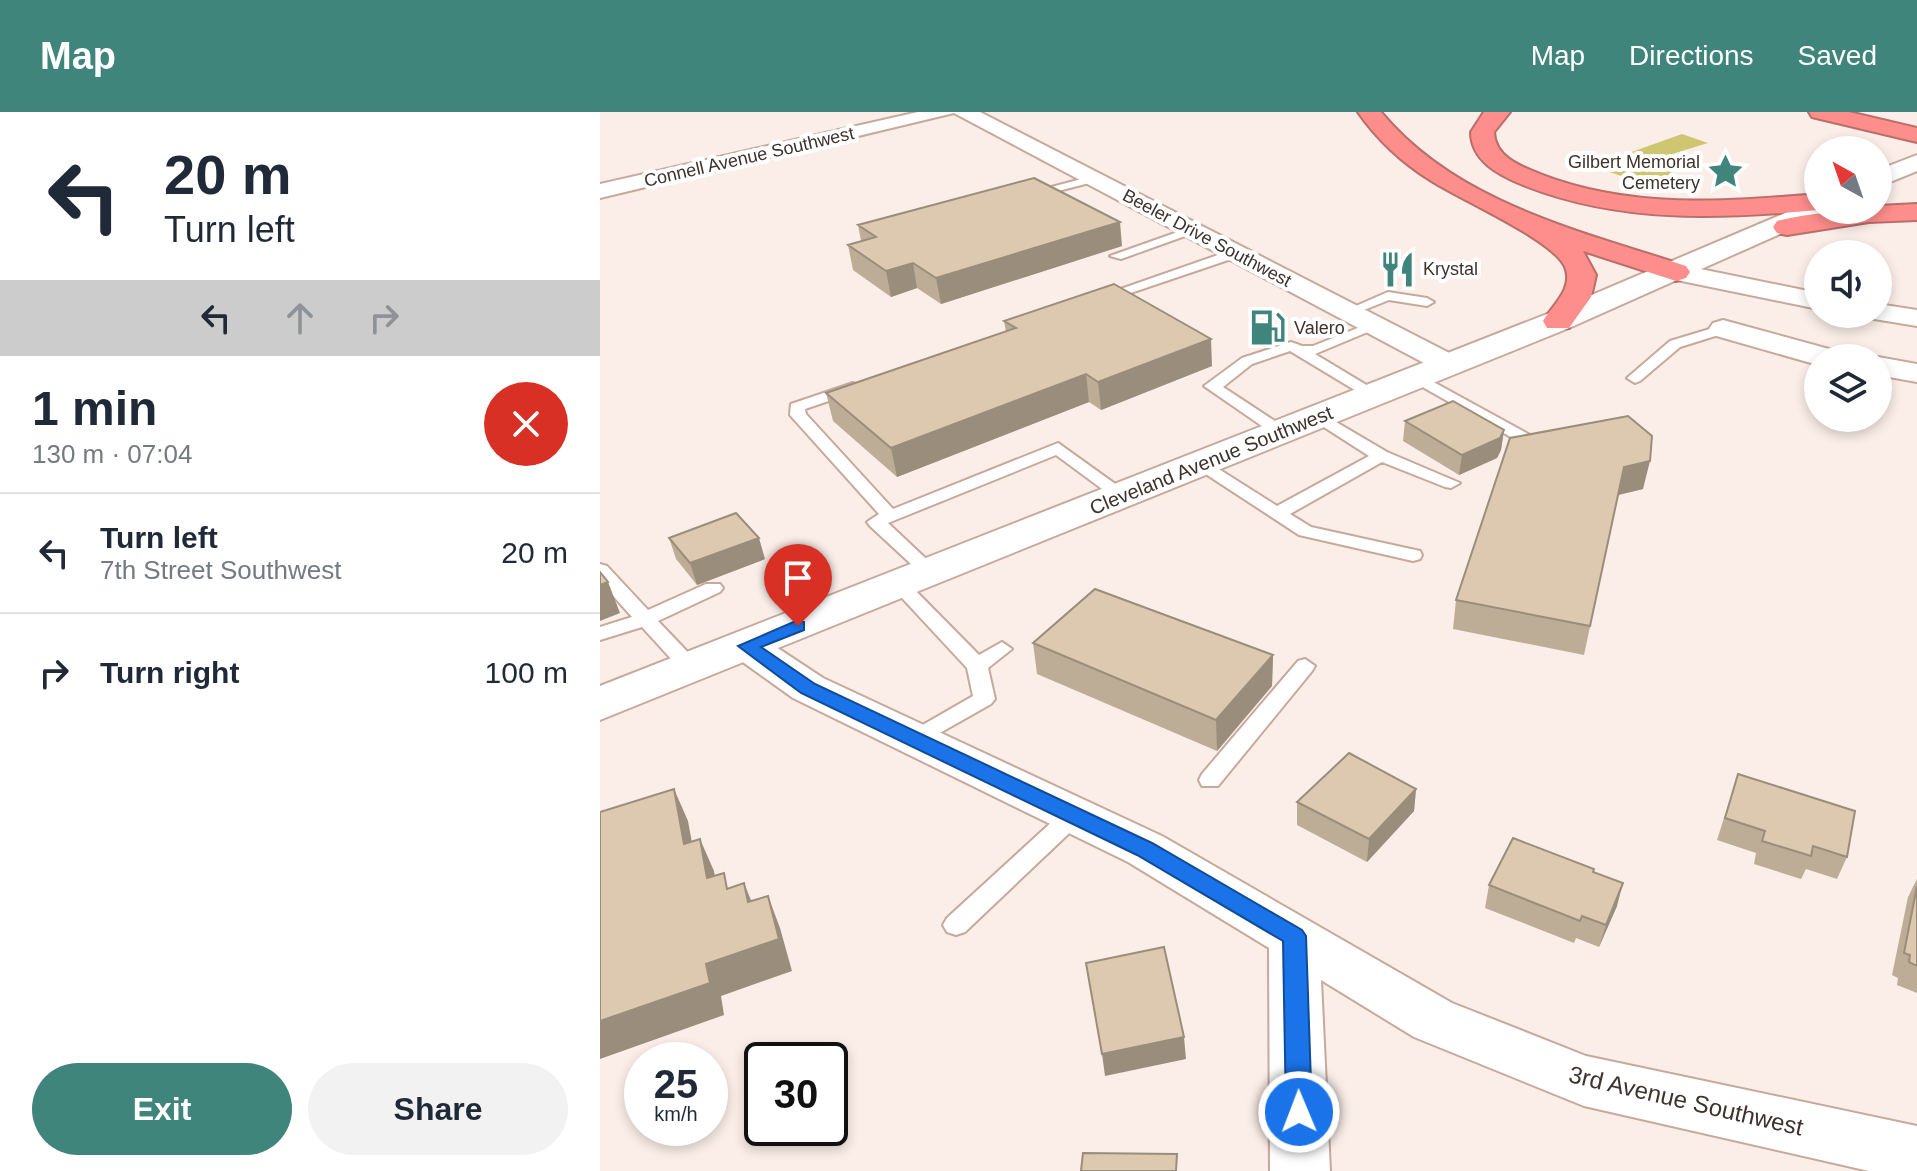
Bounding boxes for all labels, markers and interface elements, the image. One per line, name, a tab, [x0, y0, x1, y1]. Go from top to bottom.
text: Map	[40, 35, 116, 77]
text: Map	[1531, 40, 1585, 71]
text: Directions	[1629, 40, 1754, 71]
text: Saved	[1798, 40, 1877, 71]
street label: Connell Avenue Southwest	[642, 123, 856, 191]
north arrow	[1804, 136, 1892, 224]
map controls	[1804, 136, 1892, 432]
text: 20 m	[164, 143, 292, 206]
icon: left	[32, 144, 136, 248]
place label: Gilbert Memorial Cemetery	[1568, 152, 1700, 193]
place icon: Gilbert Memorial Cemetery	[1707, 153, 1745, 191]
street label: Beeler Drive Southwest	[1119, 185, 1295, 291]
text: Turn left	[164, 209, 295, 250]
button: sound	[1804, 240, 1892, 328]
restaurant icon: Krystal	[1378, 250, 1416, 288]
place label: Krystal	[1423, 259, 1478, 279]
icon: left	[194, 296, 238, 340]
icon: ahead	[278, 296, 322, 340]
icon: right	[362, 296, 406, 340]
fuel station icon: Valero	[1249, 309, 1287, 347]
place label: Valero	[1294, 318, 1345, 338]
button: layers	[1804, 344, 1892, 432]
text: 1 min	[32, 382, 157, 435]
button: close	[484, 382, 568, 466]
street label: Cleveland Avenue Southwest	[1086, 401, 1336, 519]
text: 130 m · 07:04	[32, 439, 192, 469]
text: Turn left	[100, 521, 218, 554]
icon: left	[32, 531, 76, 575]
text: 20 m	[501, 536, 568, 569]
pin	[764, 544, 832, 626]
text: 7th Street Southwest	[100, 555, 341, 585]
icon: arrive	[776, 556, 820, 600]
icon: right	[32, 651, 76, 695]
text: Turn right	[100, 656, 239, 689]
text: 100 m	[485, 656, 568, 689]
speed limit sign: 30	[744, 1042, 848, 1146]
street label: 3rd Avenue Southwest	[1566, 1060, 1806, 1141]
text: 25	[654, 1062, 698, 1106]
button: Exit	[32, 1063, 292, 1155]
button: Share	[308, 1063, 568, 1155]
position arrow	[1257, 1070, 1341, 1154]
text: km/h	[654, 1103, 698, 1125]

